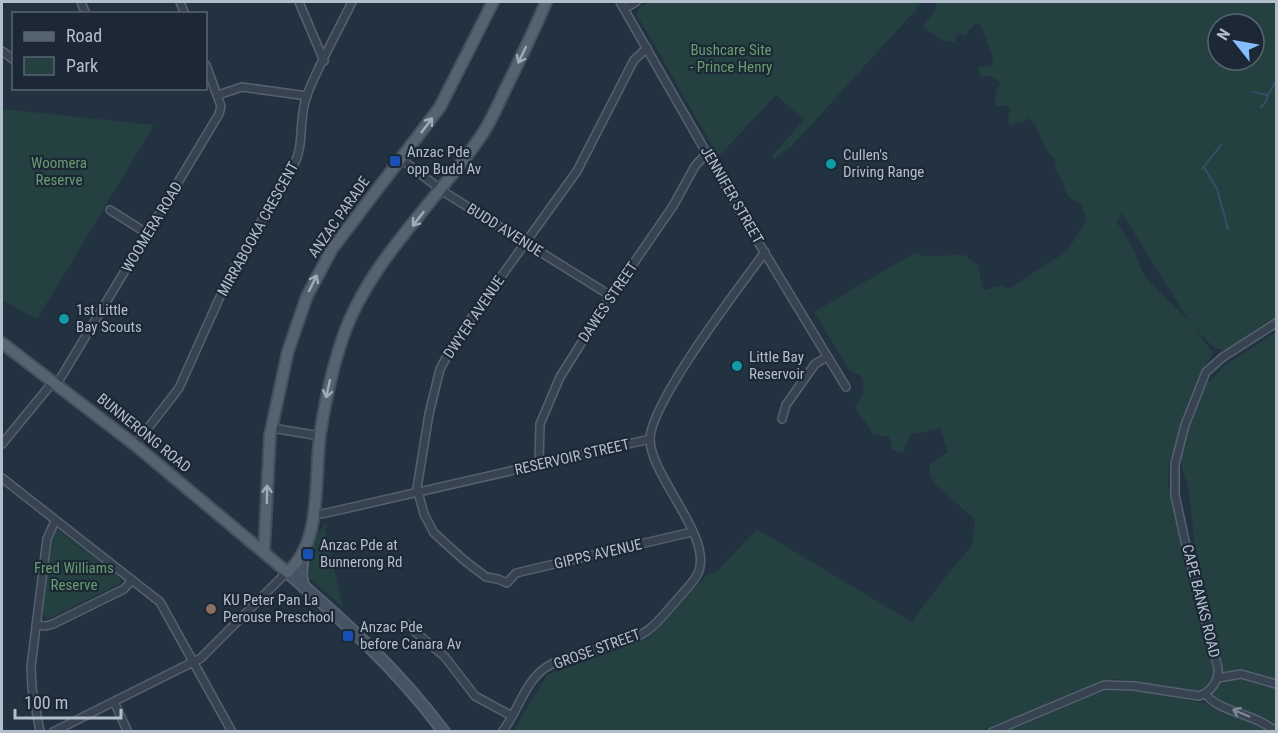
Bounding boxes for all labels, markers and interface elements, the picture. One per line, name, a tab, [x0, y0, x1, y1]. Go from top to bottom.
legend	[12, 12, 207, 90]
north arrow	[1206, 12, 1266, 72]
text: Road	[66, 25, 102, 46]
text: N	[1213, 25, 1234, 44]
park label: Bushcare Site - Prince Henry	[690, 41, 772, 76]
one-way arrow	[516, 45, 528, 63]
text: Park	[66, 55, 98, 76]
one-way arrow	[421, 118, 433, 134]
place label: Anzac Pde opp Budd Av	[407, 143, 482, 178]
street label: JENNIFER STREET	[697, 143, 767, 247]
place label: Cullen's Driving Range	[843, 146, 924, 181]
park label: Woomera Reserve	[31, 154, 87, 189]
marker: Anzac Pde opp Budd Av	[388, 154, 402, 168]
marker: Cullen's Driving Range	[824, 157, 838, 171]
street label: MIRRABOOKA CRESCENT	[214, 159, 302, 299]
street label: ANZAC PARADE	[304, 173, 374, 261]
street label: WOOMERA ROAD	[118, 179, 186, 275]
street label: BUDD AVENUE	[464, 200, 546, 260]
one-way arrow	[411, 210, 424, 226]
street label: DAWES STREET	[575, 258, 642, 346]
street label: DWYER AVENUE	[440, 272, 508, 362]
one-way arrow	[308, 275, 320, 293]
place label: 1st Little Bay Scouts	[76, 301, 142, 336]
marker: 1st Little Bay Scouts	[57, 312, 71, 326]
place label: Little Bay Reservoir	[749, 348, 805, 383]
marker: Little Bay Reservoir	[730, 359, 744, 373]
one-way arrow	[322, 379, 334, 398]
street label: BUNNERONG ROAD	[94, 390, 194, 476]
street label: RESERVOIR STREET	[513, 435, 631, 479]
one-way arrow	[261, 484, 273, 504]
street label: GIPPS AVENUE	[552, 535, 644, 573]
place label: Anzac Pde at Bunnerong Rd	[320, 536, 402, 571]
street label: CAPE BANKS ROAD	[1178, 543, 1224, 659]
marker: Anzac Pde at Bunnerong Rd	[301, 547, 315, 561]
park label: Fred Williams Reserve	[34, 559, 114, 594]
place label: KU Peter Pan La Perouse Preschool	[223, 591, 334, 626]
marker: KU Peter Pan La Perouse Preschool	[204, 602, 218, 616]
place label: Anzac Pde before Canara Av	[360, 618, 462, 653]
street label: GROSE STREET	[551, 625, 643, 673]
marker: Anzac Pde before Canara Av	[341, 629, 355, 643]
scale bar	[15, 682, 122, 720]
text: 100 m	[24, 692, 68, 713]
one-way arrow	[1232, 707, 1250, 718]

